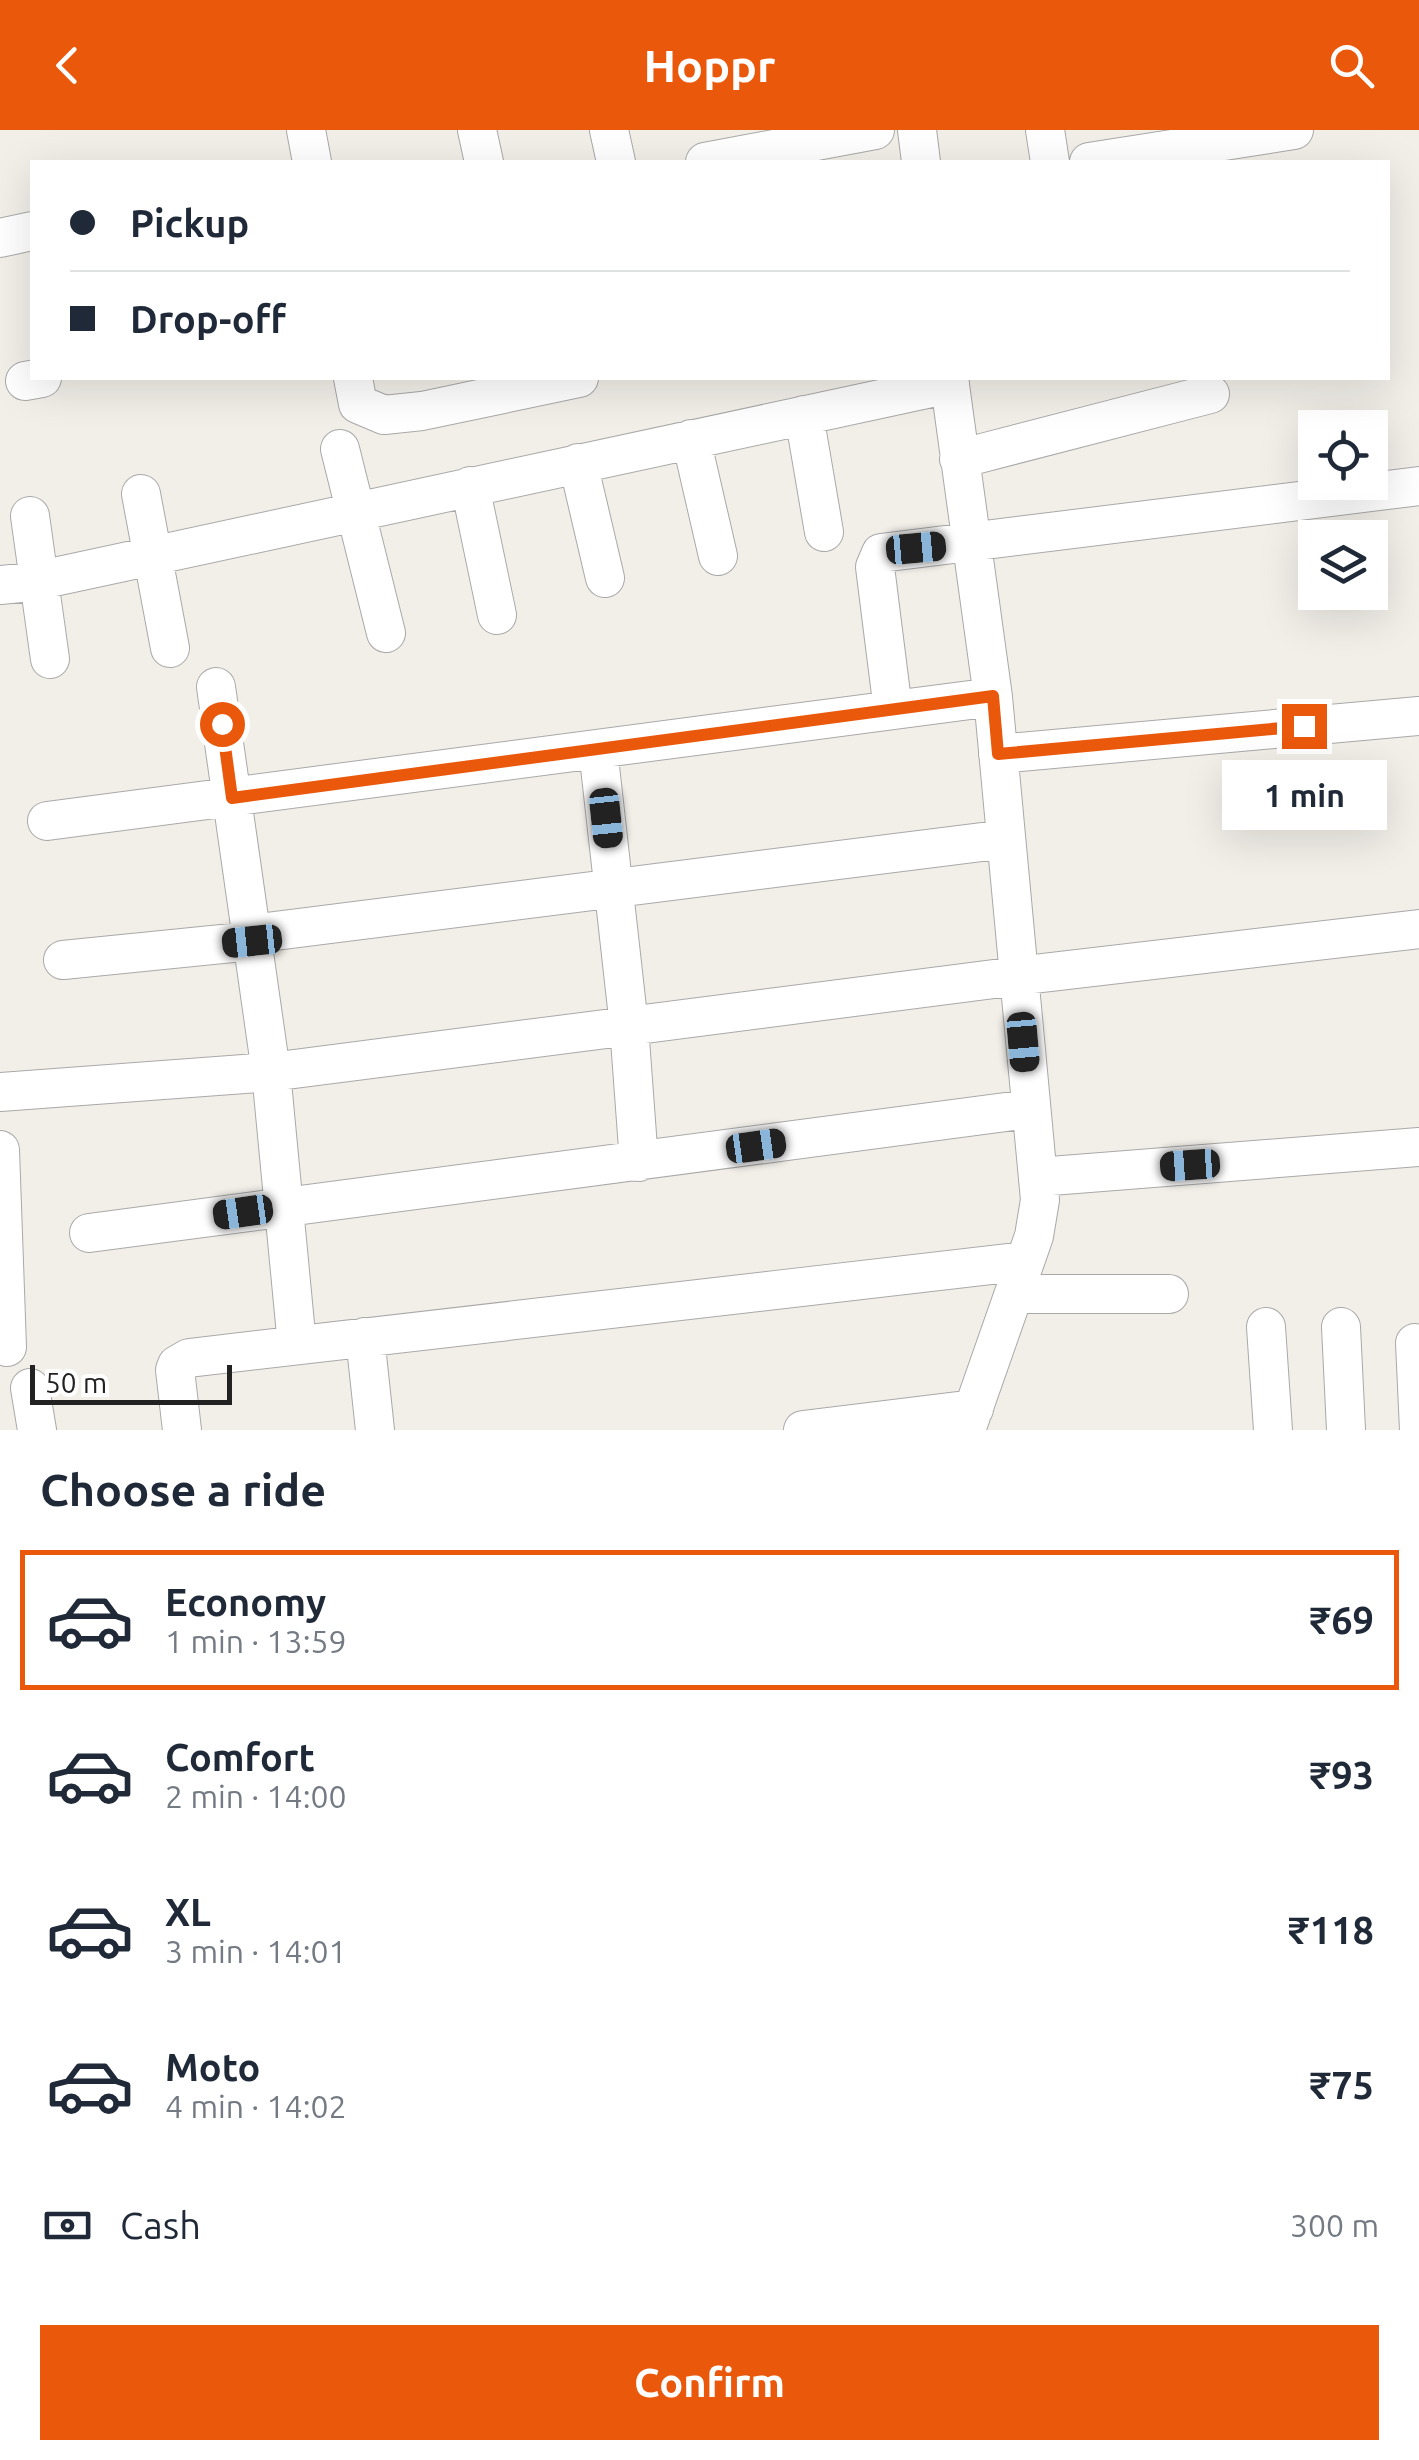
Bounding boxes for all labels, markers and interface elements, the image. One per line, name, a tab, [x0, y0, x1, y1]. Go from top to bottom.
icon: back	[40, 38, 95, 93]
icon: search	[1324, 38, 1379, 93]
text: Hoppr	[643, 40, 776, 91]
text: Pickup	[130, 202, 249, 244]
text: Drop-off	[130, 298, 286, 340]
map controls	[1298, 410, 1388, 610]
button: locate	[1298, 410, 1388, 500]
button: layers	[1298, 520, 1388, 610]
car	[885, 530, 947, 566]
route start	[200, 702, 245, 747]
route end	[1282, 704, 1327, 749]
callout: 1 min	[1222, 761, 1386, 831]
text: 1 min	[1264, 777, 1345, 813]
car	[588, 787, 624, 849]
car	[221, 923, 283, 959]
car	[1005, 1011, 1041, 1073]
car	[724, 1127, 788, 1165]
car	[1159, 1148, 1221, 1182]
car	[211, 1193, 275, 1231]
scale bar	[30, 1360, 232, 1404]
text: 50 m	[45, 1367, 107, 1398]
text: Choose a ride	[40, 1464, 326, 1515]
icon: car	[45, 1575, 135, 1665]
text: Economy	[165, 1581, 326, 1623]
text: ₹69	[1310, 1599, 1374, 1641]
text: 1 min · 13:59	[165, 1623, 347, 1659]
icon: car	[45, 1730, 135, 1820]
text: Comfort	[165, 1736, 315, 1778]
text: ₹93	[1310, 1754, 1374, 1796]
text: 2 min · 14:00	[165, 1778, 347, 1814]
icon: car	[45, 1885, 135, 1975]
text: XL	[165, 1891, 211, 1933]
text: ₹118	[1288, 1909, 1374, 1951]
text: 3 min · 14:01	[165, 1933, 347, 1969]
icon: car	[45, 2040, 135, 2130]
text: Moto	[165, 2046, 260, 2088]
text: ₹75	[1310, 2064, 1374, 2106]
text: 4 min · 14:02	[165, 2088, 347, 2124]
icon: cash	[40, 2198, 95, 2253]
text: Cash	[120, 2204, 201, 2246]
text: 300 m	[1290, 2207, 1379, 2243]
button: Confirm	[40, 2325, 1379, 2440]

